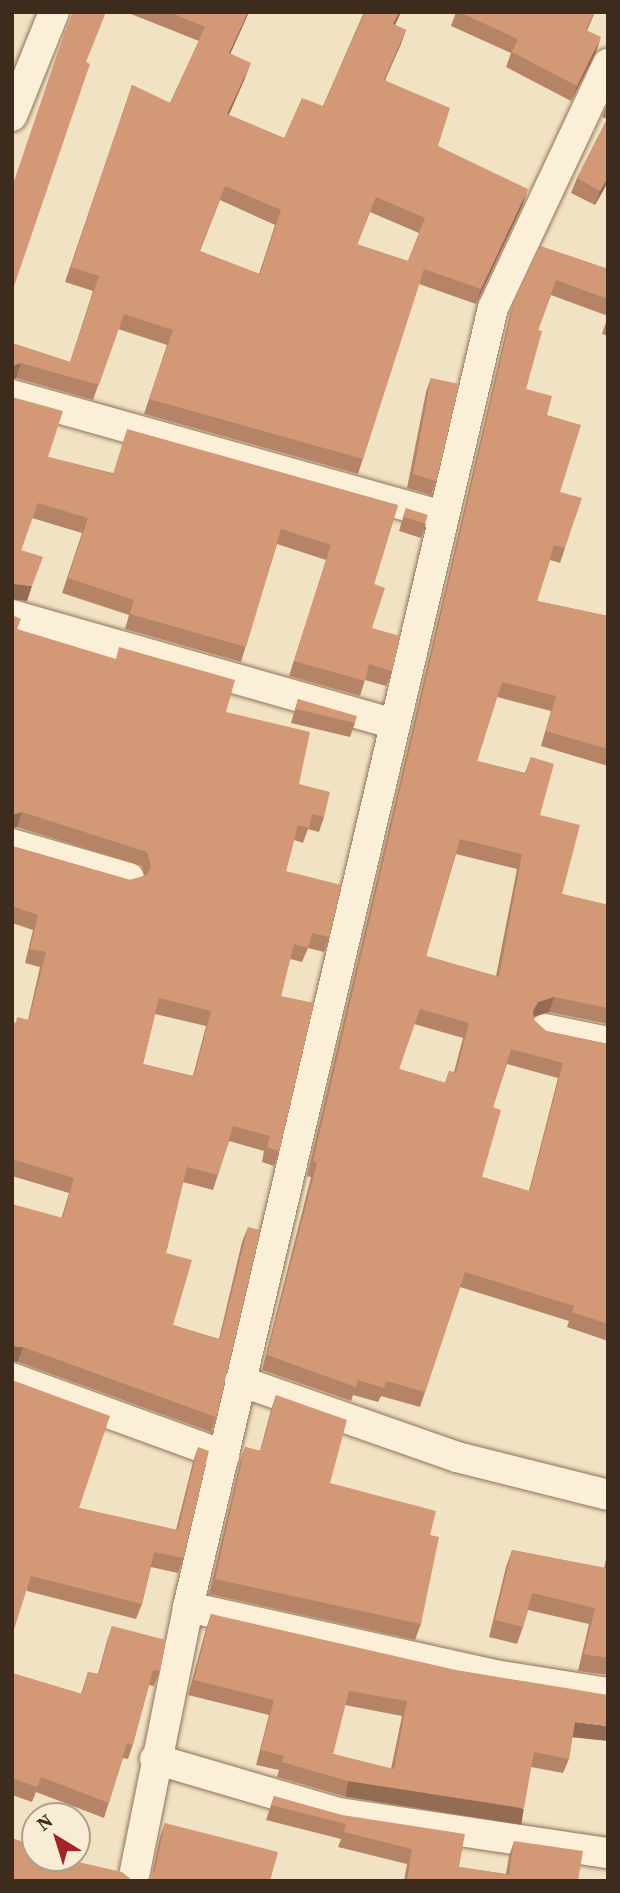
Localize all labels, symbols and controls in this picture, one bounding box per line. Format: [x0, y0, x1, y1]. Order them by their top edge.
north arrow [21, 1802, 91, 1872]
text: N [31, 1808, 58, 1837]

